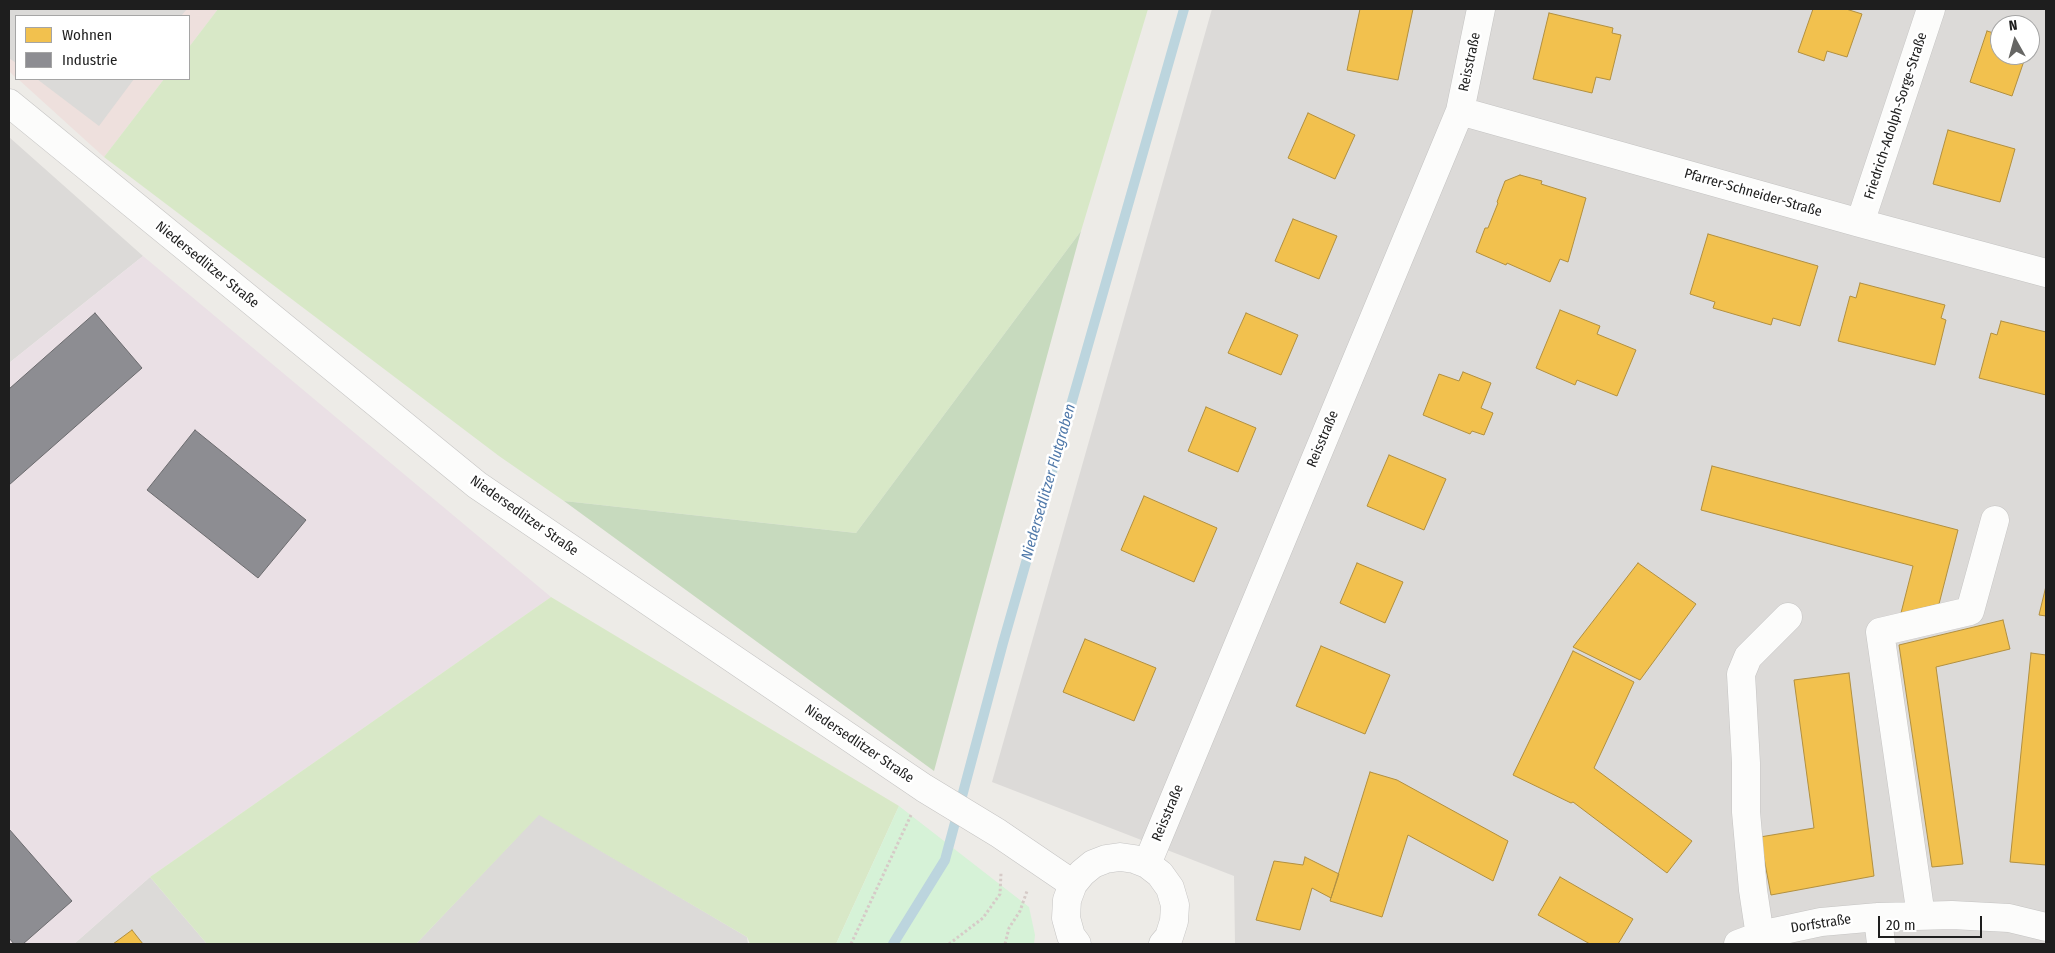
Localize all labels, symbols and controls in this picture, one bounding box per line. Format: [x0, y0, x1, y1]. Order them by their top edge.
legend [15, 15, 190, 80]
north arrow [1990, 15, 2040, 65]
text: N [2008, 17, 2018, 35]
text: Wohnen [62, 26, 112, 44]
street label: Friedrich-Adolph-Sorge-Straße [1861, 30, 1931, 202]
street label: Reisstraße [1456, 31, 1484, 93]
text: Industrie [62, 51, 117, 69]
street label: Pfarrer-Schneider-Straße [1682, 165, 1824, 221]
street label: Niedersedlitzer Straße [152, 218, 262, 312]
water label: Niedersedlitzer Flutgraben [1018, 402, 1080, 562]
street label: Reisstraße [1304, 408, 1342, 470]
street label: Niedersedlitzer Straße [467, 472, 581, 560]
street label: Niedersedlitzer Straße [801, 701, 917, 787]
street label: Reisstraße [1149, 782, 1187, 844]
scale bar [1880, 906, 1984, 938]
street label: Dorfstraße [1790, 911, 1852, 937]
text: 20 m [1886, 916, 1916, 934]

